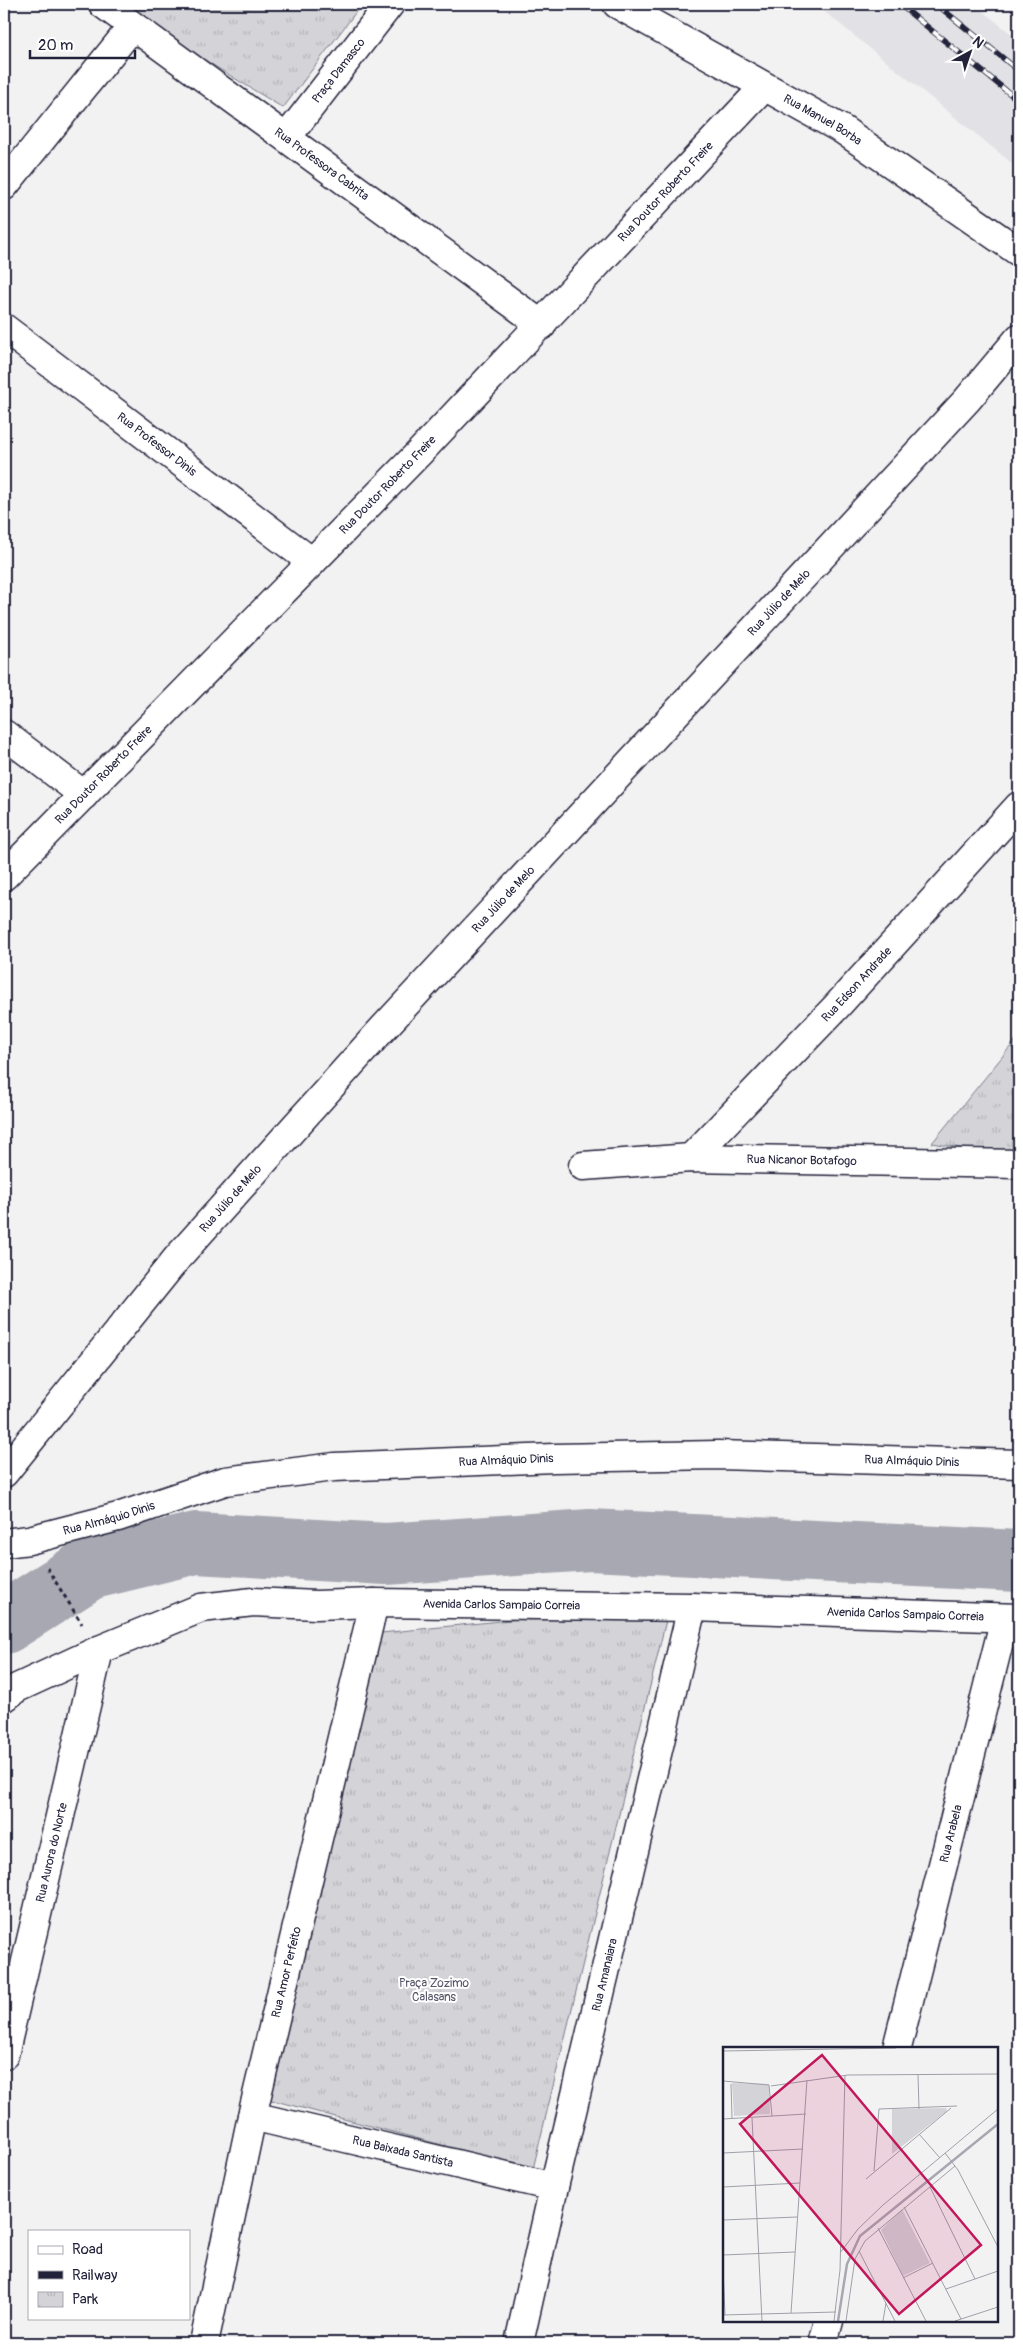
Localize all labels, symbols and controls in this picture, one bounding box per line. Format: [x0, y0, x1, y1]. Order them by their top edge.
scale bar [30, 28, 135, 60]
north arrow [946, 28, 996, 78]
text: N [969, 33, 987, 52]
street label: Praça Damasco [309, 35, 369, 106]
text: 20 m [38, 36, 73, 55]
street label: Rua Manuel Borba [781, 91, 865, 149]
street label: Rua Professora Cabrita [271, 125, 372, 204]
street label: Rua Doutor Roberto Freire [615, 139, 717, 245]
street label: Rua Professor Dinis [114, 409, 200, 480]
street label: Rua Doutor Roberto Freire [337, 433, 440, 538]
street label: Rua Júlio de Melo [745, 566, 814, 639]
street label: Rua Doutor Roberto Freire [52, 723, 156, 827]
street label: Rua Júlio de Melo [469, 863, 539, 936]
street label: Rua Edson Andrade [819, 944, 895, 1025]
street label: Rua Nicanor Botafogo [747, 1152, 857, 1169]
street label: Rua Júlio de Melo [197, 1161, 265, 1236]
street label: Rua Almáquio Dinis [458, 1451, 554, 1470]
street label: Rua Almáquio Dinis [864, 1452, 960, 1470]
street label: Rua Almáquio Dinis [62, 1498, 157, 1539]
street label: Avenida Carlos Sampaio Correia [423, 1597, 581, 1614]
street label: Avenida Carlos Sampaio Correia [826, 1605, 985, 1625]
street label: Rua Aurora do Norte [33, 1801, 71, 1904]
street label: Rua Arabela [937, 1803, 966, 1864]
street label: Rua Amor Perfeito [269, 1925, 305, 2019]
street label: Rua Amanaiara [589, 1936, 621, 2013]
park label: Praça Zozimo Calasans [399, 1976, 470, 2005]
inset map [723, 2047, 998, 2322]
street label: Rua Baixada Santista [351, 2133, 455, 2171]
legend [28, 2230, 190, 2320]
text: Road [72, 2240, 103, 2259]
text: Railway [72, 2266, 118, 2285]
text: Park [72, 2290, 99, 2309]

